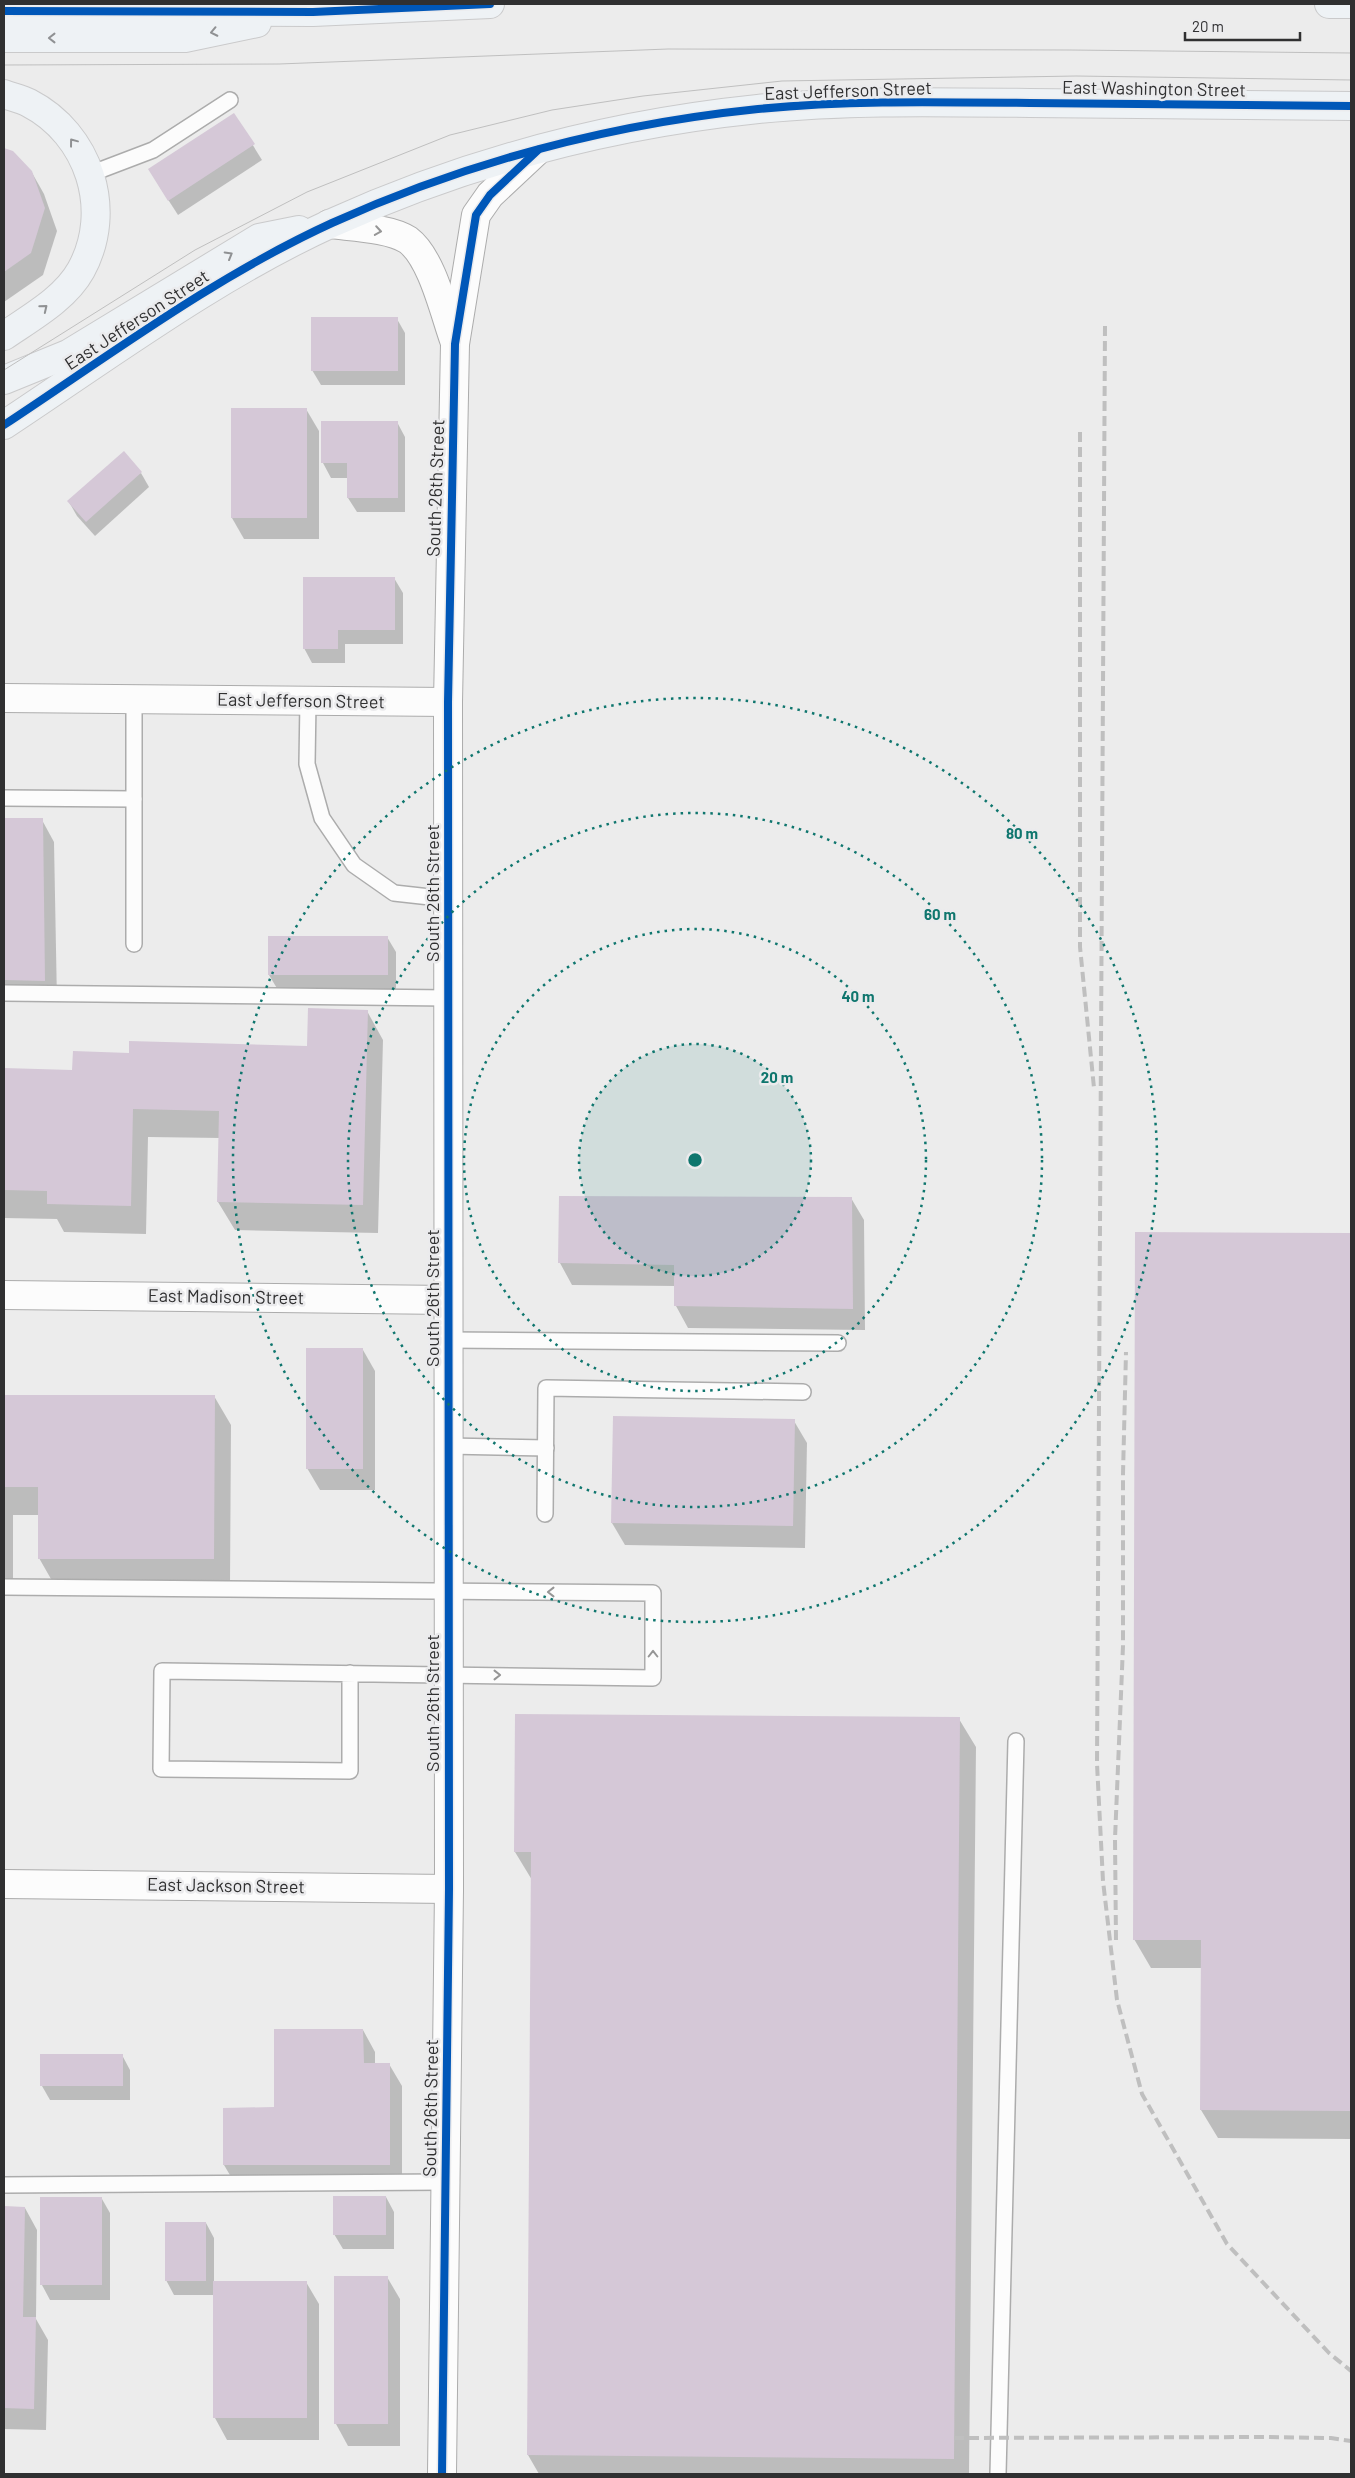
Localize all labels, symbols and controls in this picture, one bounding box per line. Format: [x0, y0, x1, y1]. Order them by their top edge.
scale bar [1185, 10, 1300, 42]
text: 20 m [1192, 17, 1224, 35]
one-way arrow [209, 26, 218, 37]
one-way arrow [47, 33, 55, 43]
street label: East Washington Street [1062, 75, 1246, 101]
street label: East Jefferson Street [764, 76, 932, 104]
one-way arrow [70, 138, 79, 148]
one-way arrow [374, 225, 382, 236]
one-way arrow [224, 251, 233, 261]
street label: East Jefferson Street [60, 264, 213, 374]
one-way arrow [38, 305, 47, 314]
street label: South 26th Street [422, 419, 448, 557]
street label: East Jefferson Street [217, 688, 385, 712]
street label: South 26th Street [421, 824, 443, 962]
text: 80 m [1006, 824, 1038, 842]
text: 60 m [924, 905, 956, 923]
text: 40 m [841, 987, 875, 1005]
text: 20 m [761, 1068, 793, 1086]
centre of rings [686, 1151, 704, 1169]
street label: South 26th Street [421, 1229, 443, 1367]
street label: East Madison Street [148, 1284, 304, 1308]
one-way arrow [547, 1587, 555, 1597]
street label: South 26th Street [421, 1634, 443, 1772]
one-way arrow [648, 1649, 658, 1657]
one-way arrow [494, 1670, 501, 1680]
street label: East Jackson Street [147, 1873, 305, 1897]
street label: South 26th Street [418, 2039, 442, 2177]

